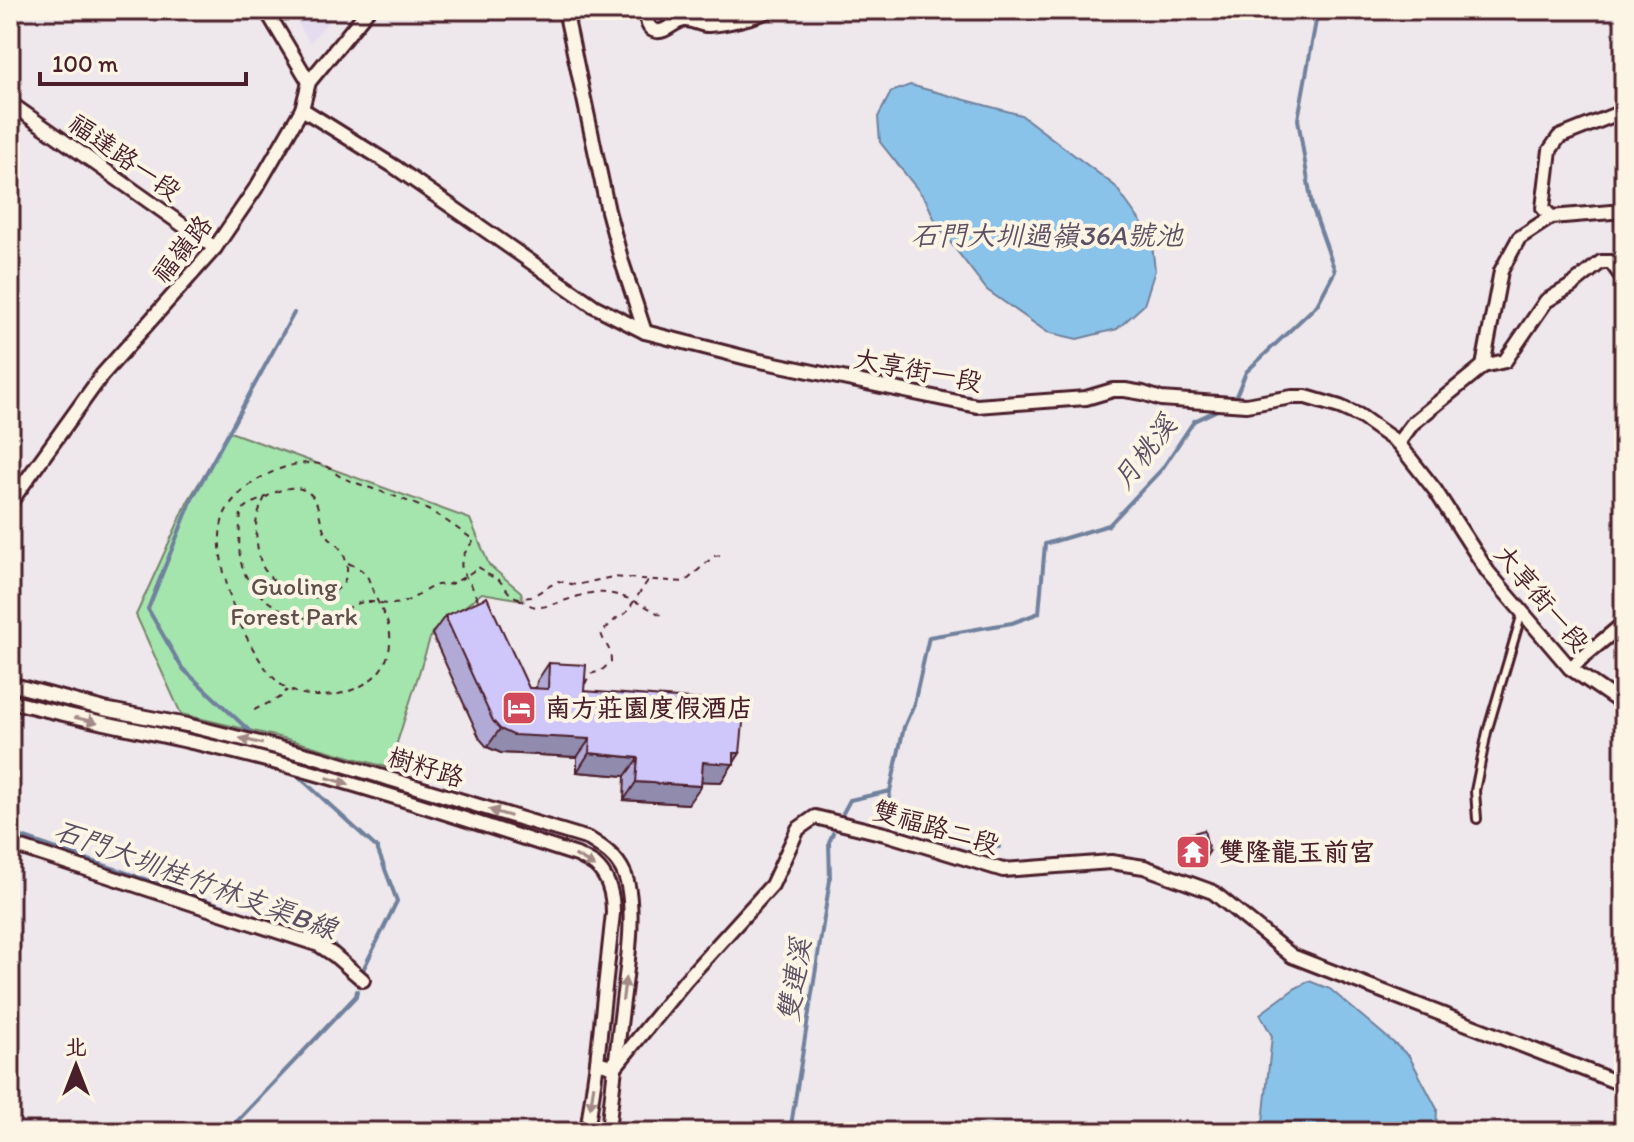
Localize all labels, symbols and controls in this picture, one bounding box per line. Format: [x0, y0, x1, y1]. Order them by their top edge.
scale bar [40, 36, 246, 86]
text: 100 m [52, 49, 118, 78]
street label: 福達路一段 [63, 107, 187, 207]
street label: 福嶺路 [145, 209, 219, 289]
water label: 石門大圳過嶺36A號池 [911, 218, 1184, 252]
street label: 大享街一段 [851, 342, 985, 398]
water label: 月桃溪 [1105, 407, 1184, 496]
street label: 大享街一段 [1488, 538, 1596, 658]
park label: Guoling Forest Park [230, 570, 358, 632]
hotel icon: 南方莊園度假酒店 [500, 689, 538, 727]
place label: 南方莊園度假酒店 [545, 692, 753, 724]
one-way arrow [73, 714, 98, 727]
one-way arrow [238, 734, 263, 746]
street label: 樹籽路 [384, 740, 468, 794]
one-way arrow [327, 775, 351, 788]
street label: 雙福路二段 [869, 794, 1003, 860]
one-way arrow [488, 806, 512, 819]
water label: 石門大圳桂竹林支渠B線 [50, 812, 344, 947]
temple icon: 雙隆龍玉前宮 [1174, 833, 1212, 871]
place label: 雙隆龍玉前宮 [1219, 836, 1375, 868]
one-way arrow [574, 854, 596, 868]
water label: 雙連溪 [771, 934, 818, 1024]
one-way arrow [618, 977, 631, 1002]
north arrow [36, 1026, 116, 1106]
text: 北 [65, 1033, 87, 1060]
one-way arrow [585, 1085, 598, 1110]

